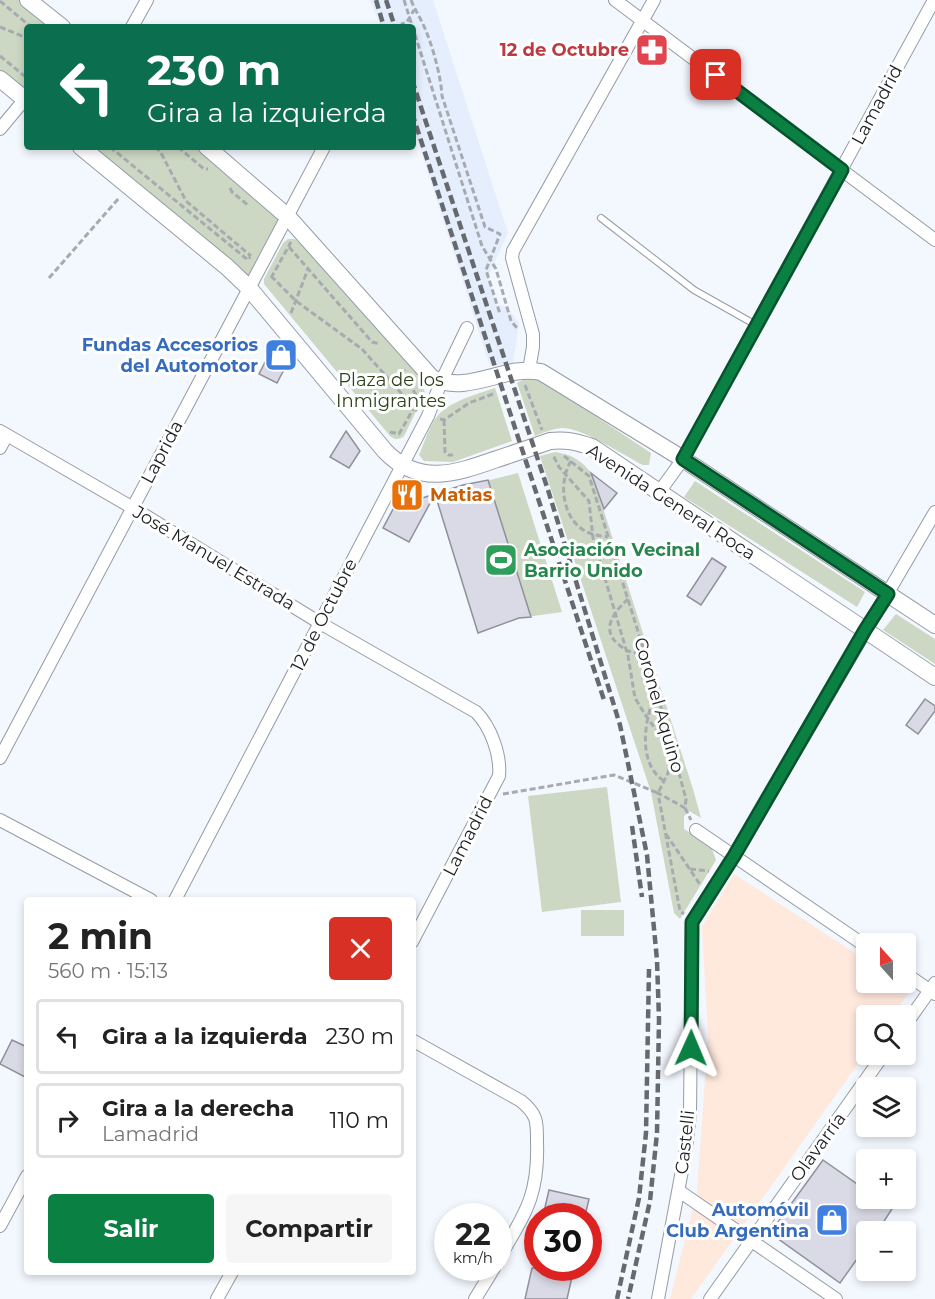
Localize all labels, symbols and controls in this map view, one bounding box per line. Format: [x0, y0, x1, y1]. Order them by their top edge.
pharmacy icon: 12 de Octubre [634, 32, 670, 68]
place label: 12 de Octubre [500, 39, 629, 61]
text: 230 m [147, 44, 281, 96]
icon: left [48, 48, 126, 126]
pin [690, 49, 741, 100]
icon: arrive [699, 58, 732, 91]
street label: Lamadrid [847, 61, 907, 149]
text: Gira a la izquierda [147, 96, 387, 129]
place label: Fundas Accesorios del Automotor [82, 334, 258, 377]
shop icon: Fundas Accesorios del Automotor [263, 337, 299, 373]
park label: Plaza de los Inmigrantes [336, 369, 446, 412]
street label: Laprida [136, 417, 188, 487]
street label: Avenida General Roca [582, 439, 760, 565]
restaurant icon: Matias [389, 477, 425, 513]
place label: Matias [430, 484, 493, 506]
street label: José Manuel Estrada [128, 500, 299, 615]
place label: Asociación Vecinal Barrio Unido [523, 539, 700, 582]
sports icon: Asociación Vecinal Barrio Unido [483, 542, 519, 578]
street label: 12 de Octubre [286, 555, 362, 675]
street label: Coronel Aquino [629, 635, 689, 775]
street label: Lamadrid [438, 792, 498, 880]
text: 2 min [48, 914, 153, 958]
button: close [329, 917, 392, 980]
north arrow [856, 933, 916, 993]
map controls [856, 933, 916, 1281]
text: 560 m · 15:13 [48, 959, 168, 983]
button: search [856, 1005, 916, 1065]
position arrow [659, 1016, 723, 1080]
icon: left [51, 1020, 84, 1053]
text: Gira a la izquierda [102, 1023, 308, 1050]
text: 230 m [326, 1023, 394, 1050]
button: layers [856, 1077, 916, 1137]
text: Gira a la derecha [102, 1095, 294, 1122]
icon: right [51, 1104, 84, 1137]
text: 110 m [329, 1107, 389, 1134]
street label: Olavarría [786, 1108, 850, 1186]
street label: Castelli [671, 1109, 699, 1175]
text: Lamadrid [102, 1122, 199, 1146]
button: + [856, 1149, 916, 1209]
button: Salir [48, 1194, 214, 1263]
button: Compartir [226, 1194, 392, 1263]
place label: Automóvil Club Argentina [666, 1199, 809, 1242]
shop icon: Automóvil Club Argentina [814, 1202, 850, 1238]
speed limit sign: 30 [524, 1203, 602, 1281]
text: 22 [455, 1216, 491, 1253]
button: − [856, 1221, 916, 1281]
text: km/h [453, 1248, 493, 1267]

